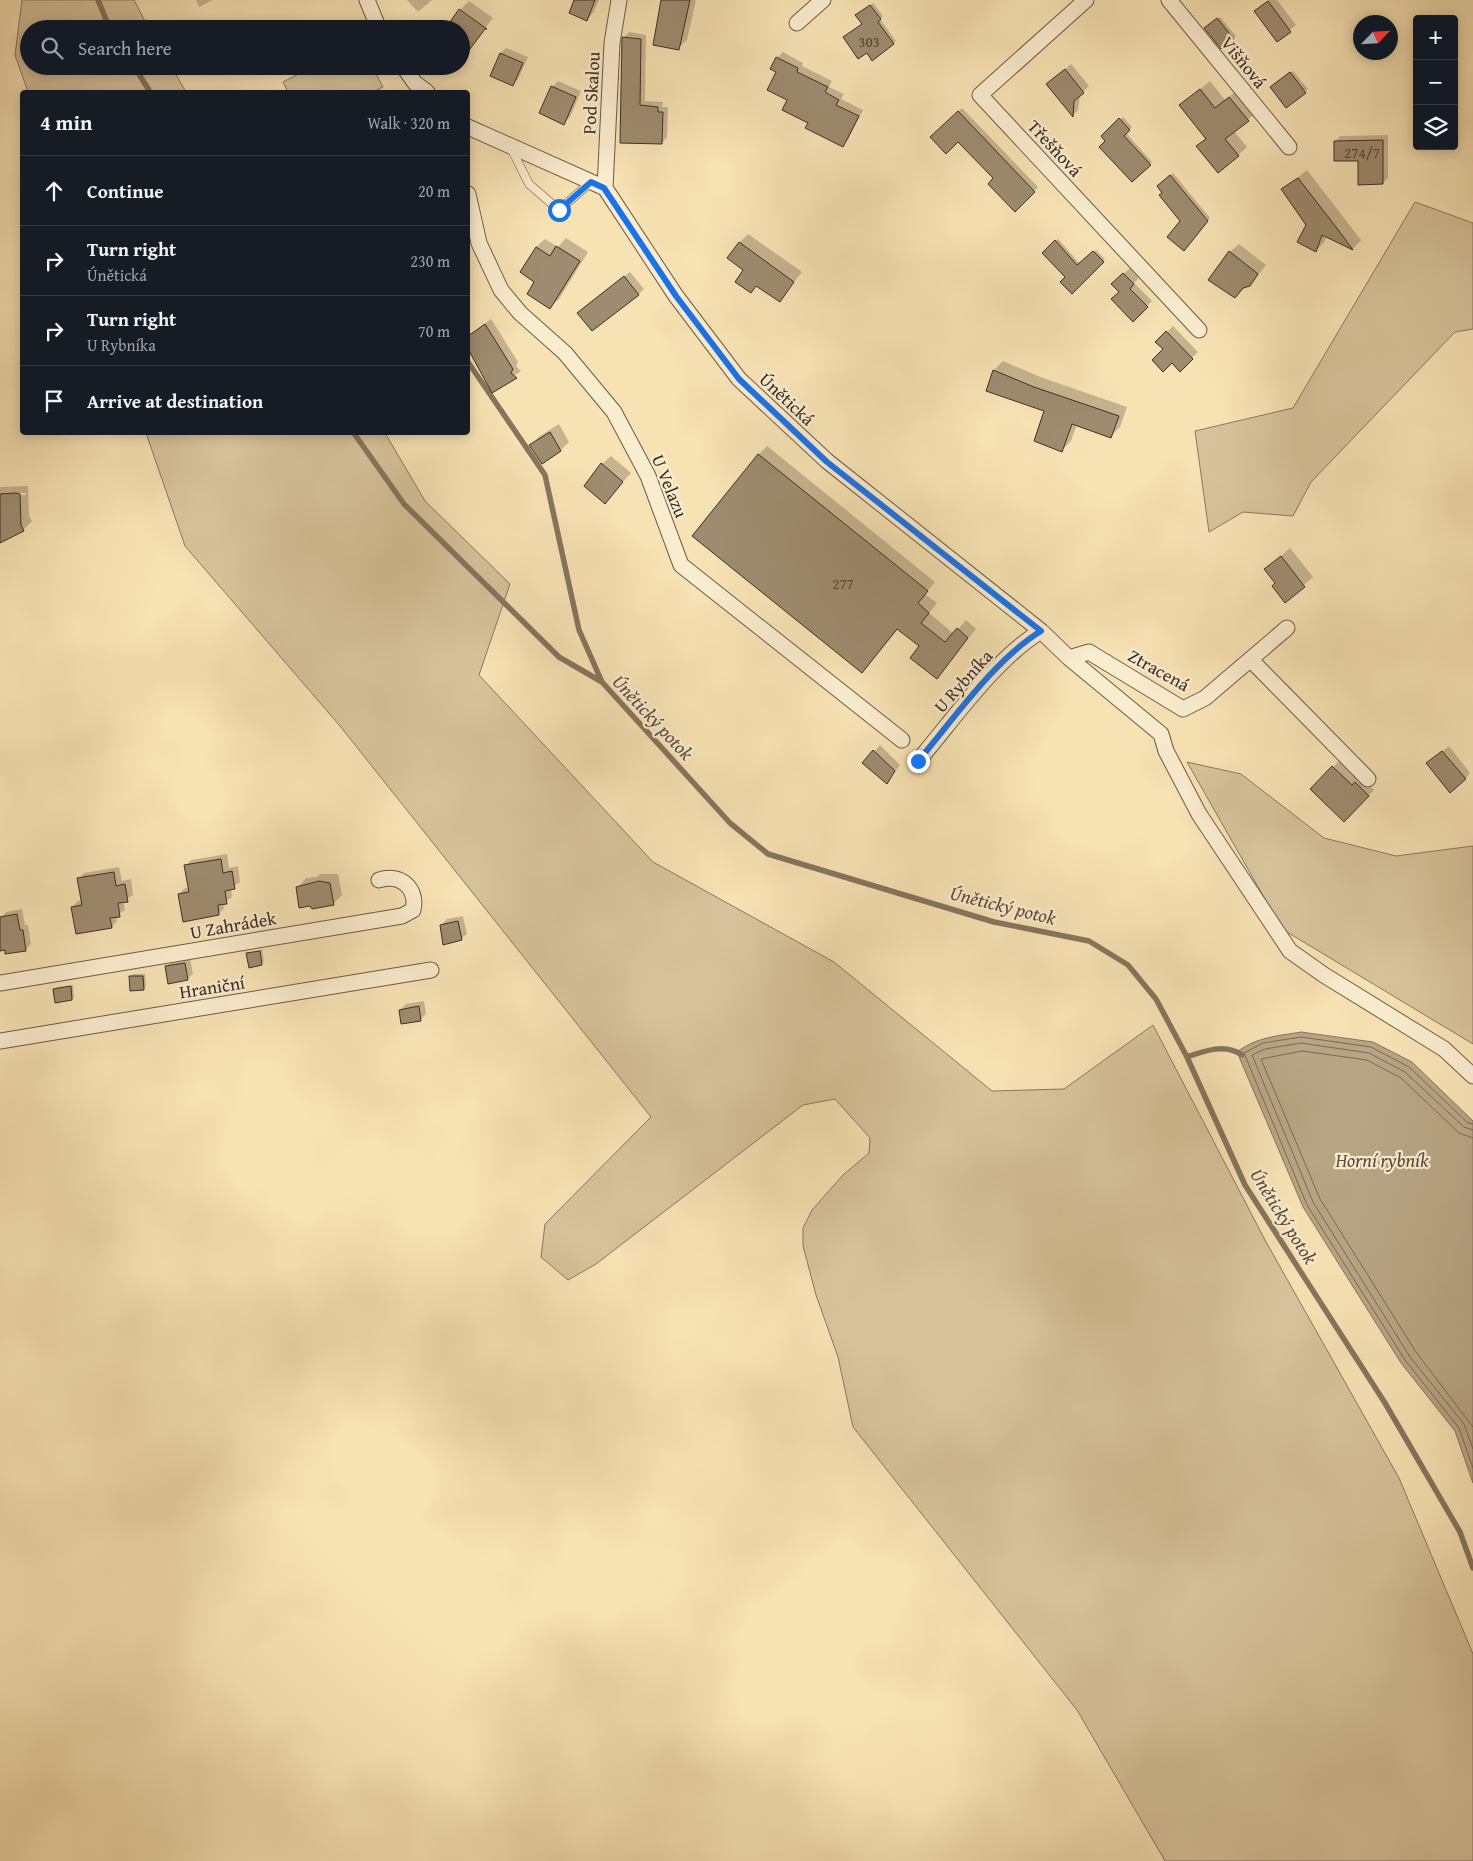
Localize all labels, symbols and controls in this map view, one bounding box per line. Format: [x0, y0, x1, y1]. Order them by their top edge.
north arrow [1353, 15, 1398, 60]
map controls [1413, 15, 1458, 150]
button: + [1413, 15, 1458, 60]
search box [20, 20, 470, 75]
street label: Višňová [1215, 30, 1274, 94]
house number: 303 [858, 31, 880, 52]
icon: search [38, 34, 66, 62]
text: Search here [78, 34, 172, 62]
street label: Pod Skalou [575, 51, 607, 135]
button: − [1413, 60, 1458, 105]
button: layers [1413, 105, 1458, 150]
text: 4 min [40, 107, 92, 138]
text: Walk · 320 m [367, 111, 450, 135]
street label: Třešňová [1021, 113, 1089, 183]
house number: 274/7 [1344, 142, 1380, 163]
icon: ahead [40, 177, 68, 205]
text: Continue [87, 177, 164, 205]
text: 20 m [418, 179, 450, 203]
route start [548, 199, 571, 222]
text: Turn right [87, 235, 176, 263]
icon: right [40, 247, 68, 275]
text: 230 m [410, 249, 450, 273]
text: Únětická [87, 263, 147, 287]
text: Turn right [87, 305, 176, 333]
icon: right [40, 317, 68, 345]
text: 70 m [418, 319, 450, 343]
text: U Rybníka [87, 333, 156, 357]
street label: Únětická [753, 366, 821, 432]
icon: arrive [40, 387, 68, 415]
text: Arrive at destination [87, 387, 263, 415]
street label: U Velazu [645, 450, 695, 522]
house number: 277 [832, 573, 854, 594]
street label: Ztracená [1123, 642, 1195, 698]
street label: U Rybníka [927, 643, 999, 719]
water label: Únětický potok [606, 668, 700, 766]
route end [907, 750, 930, 773]
water label: Únětický potok [947, 878, 1059, 932]
street label: U Zahrádek [188, 904, 279, 946]
street label: Hraniční [177, 968, 248, 1005]
water label: Horní rybník [1334, 1146, 1429, 1174]
water label: Únětický potok [1243, 1163, 1325, 1270]

